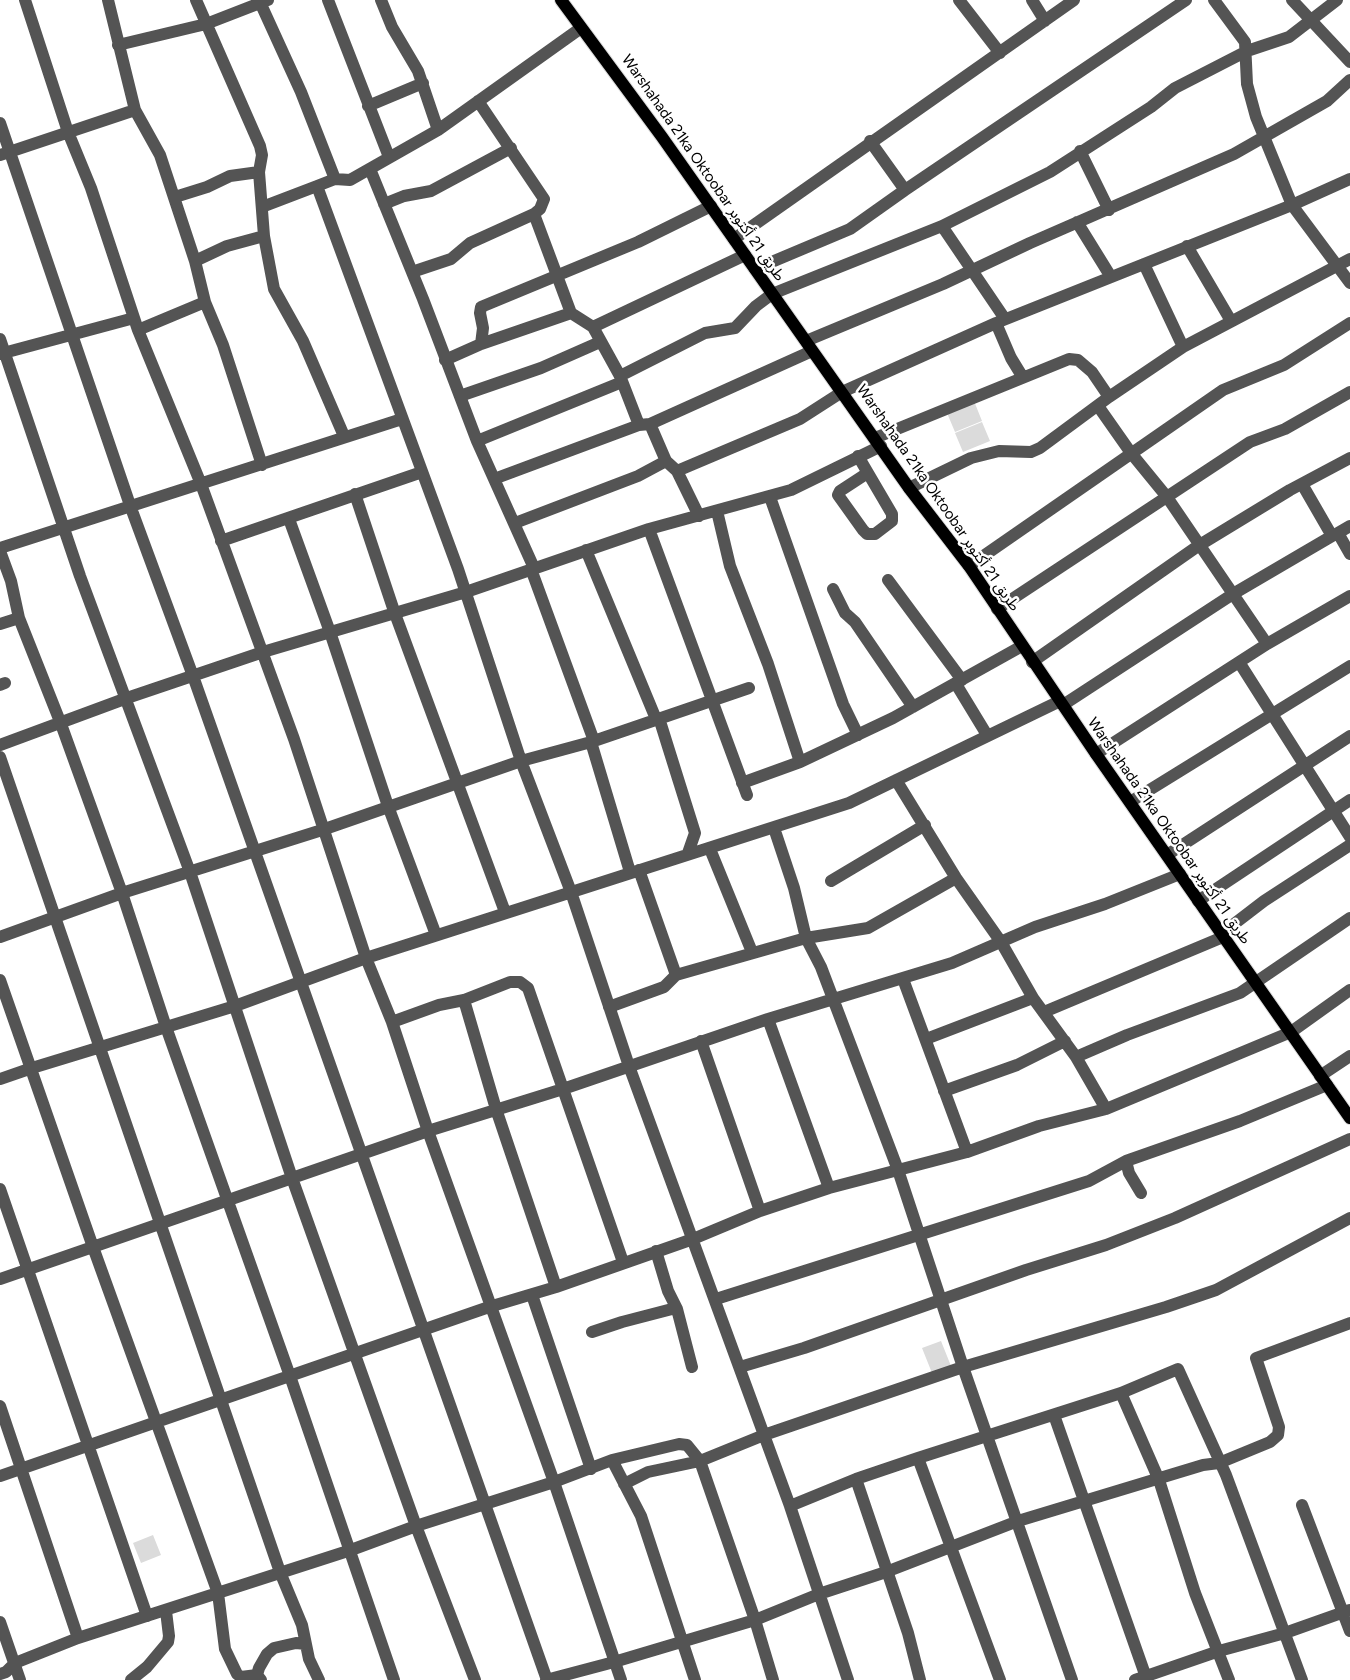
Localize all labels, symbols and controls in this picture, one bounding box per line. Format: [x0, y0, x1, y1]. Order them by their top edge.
street label: Warshahada 21ka Oktoobar طريق 21 أكتوبر [617, 51, 789, 285]
street label: Warshahada 21ka Oktoobar طريق 21 أكتوبر [852, 381, 1024, 615]
street label: Warshahada 21ka Oktoobar طريق 21 أكتوبر [1083, 714, 1255, 948]

